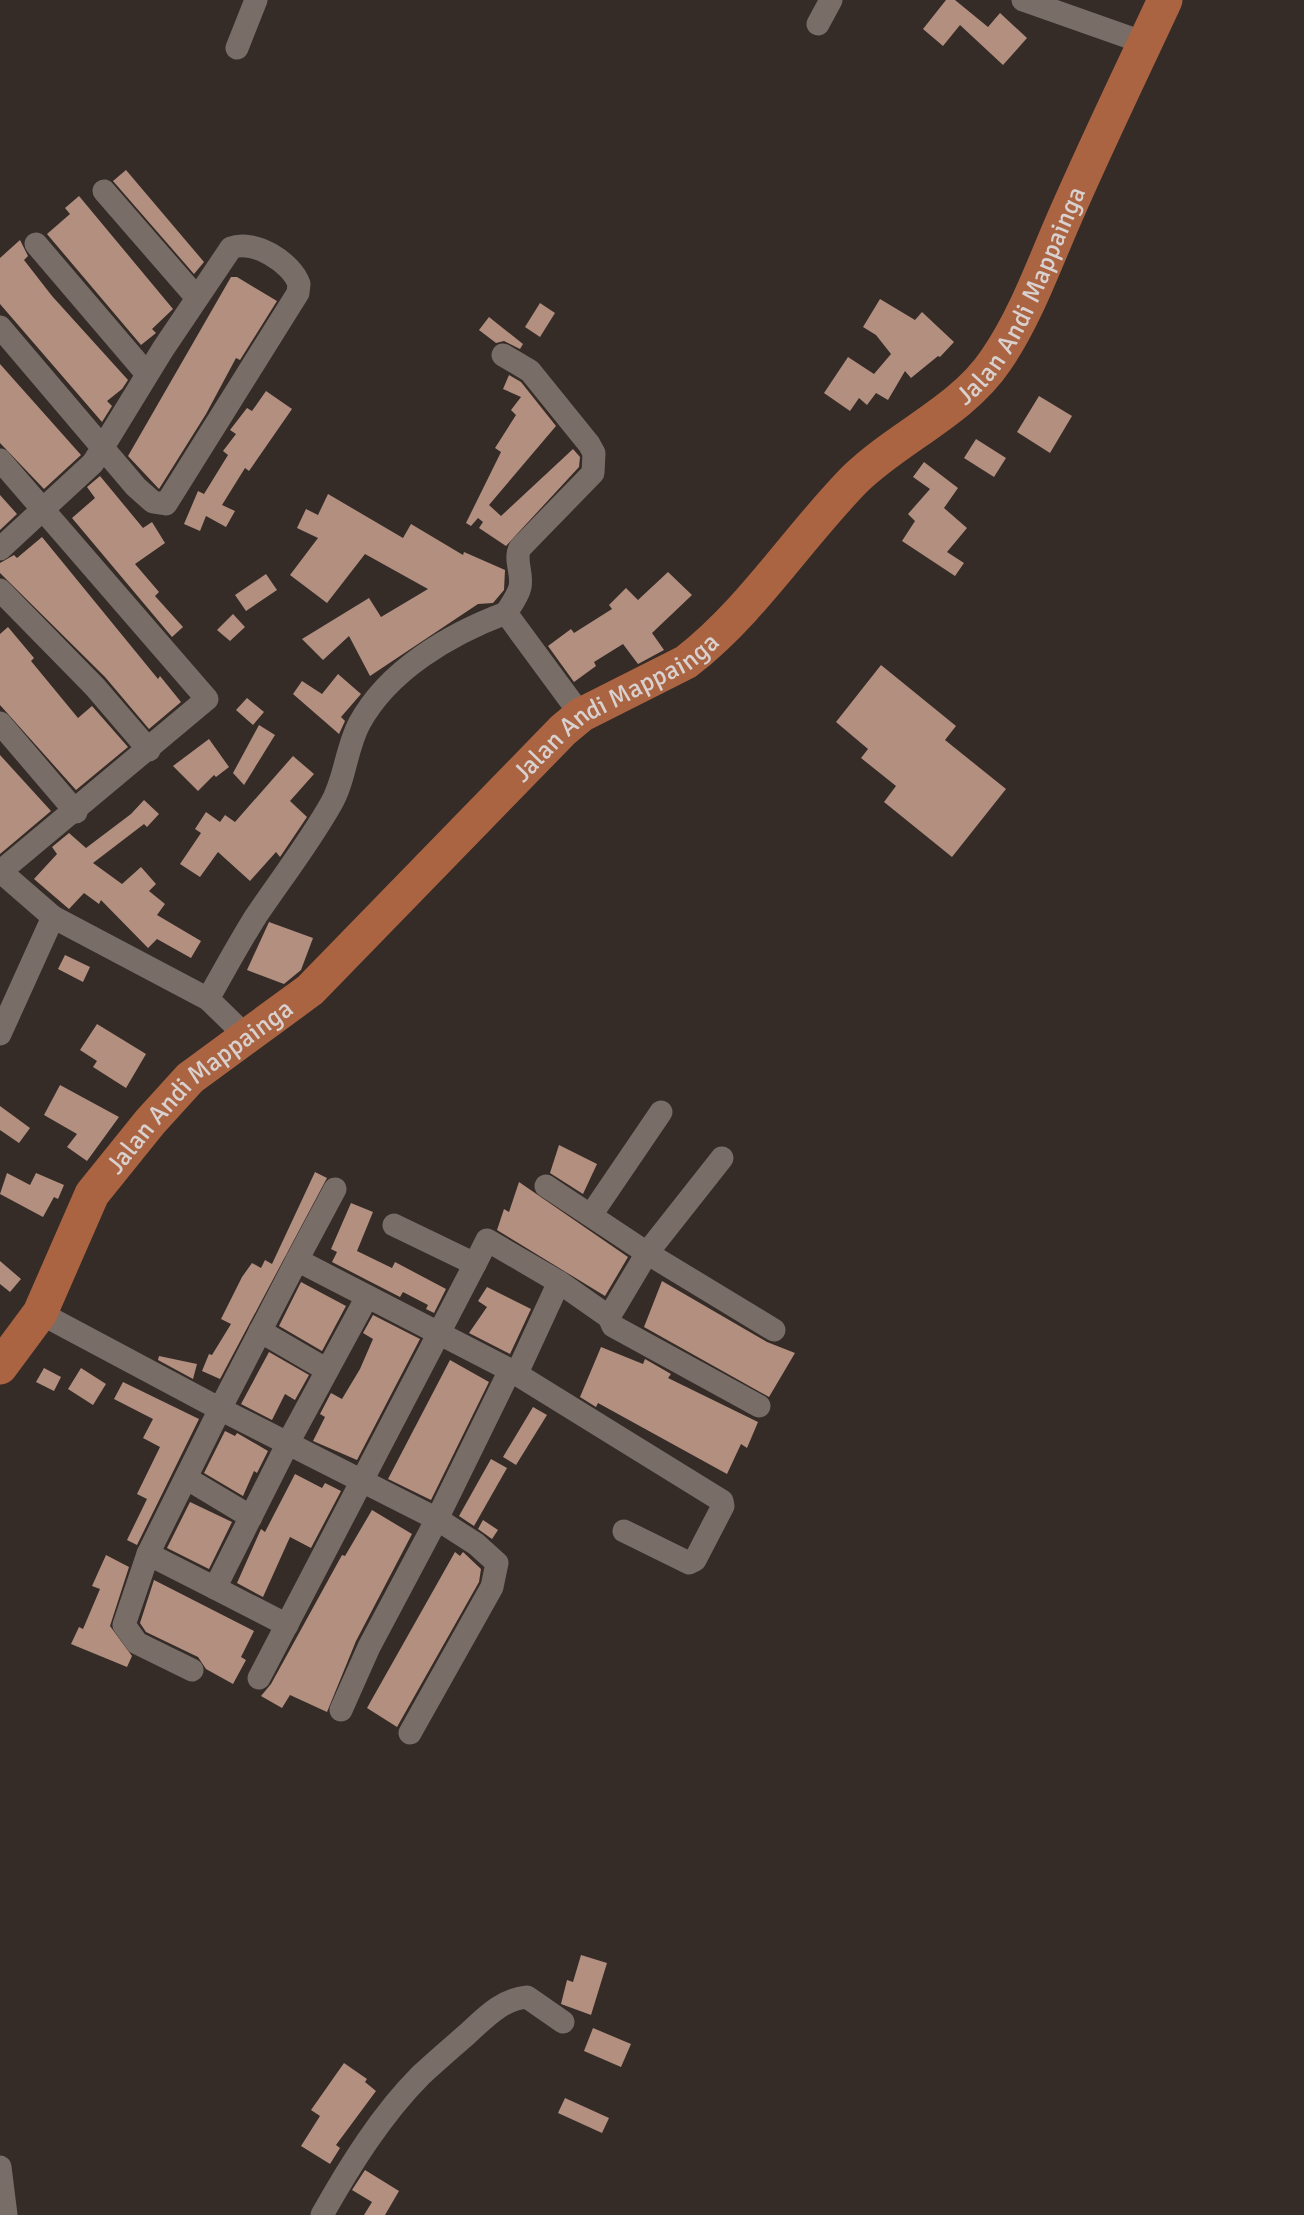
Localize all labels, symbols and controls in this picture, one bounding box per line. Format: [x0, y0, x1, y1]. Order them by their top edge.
street label: Jalan Andi Mappainga [950, 182, 1093, 412]
street label: Jalan Andi Mappainga [506, 626, 726, 789]
street label: Jalan Andi Mappainga [100, 993, 300, 1181]

